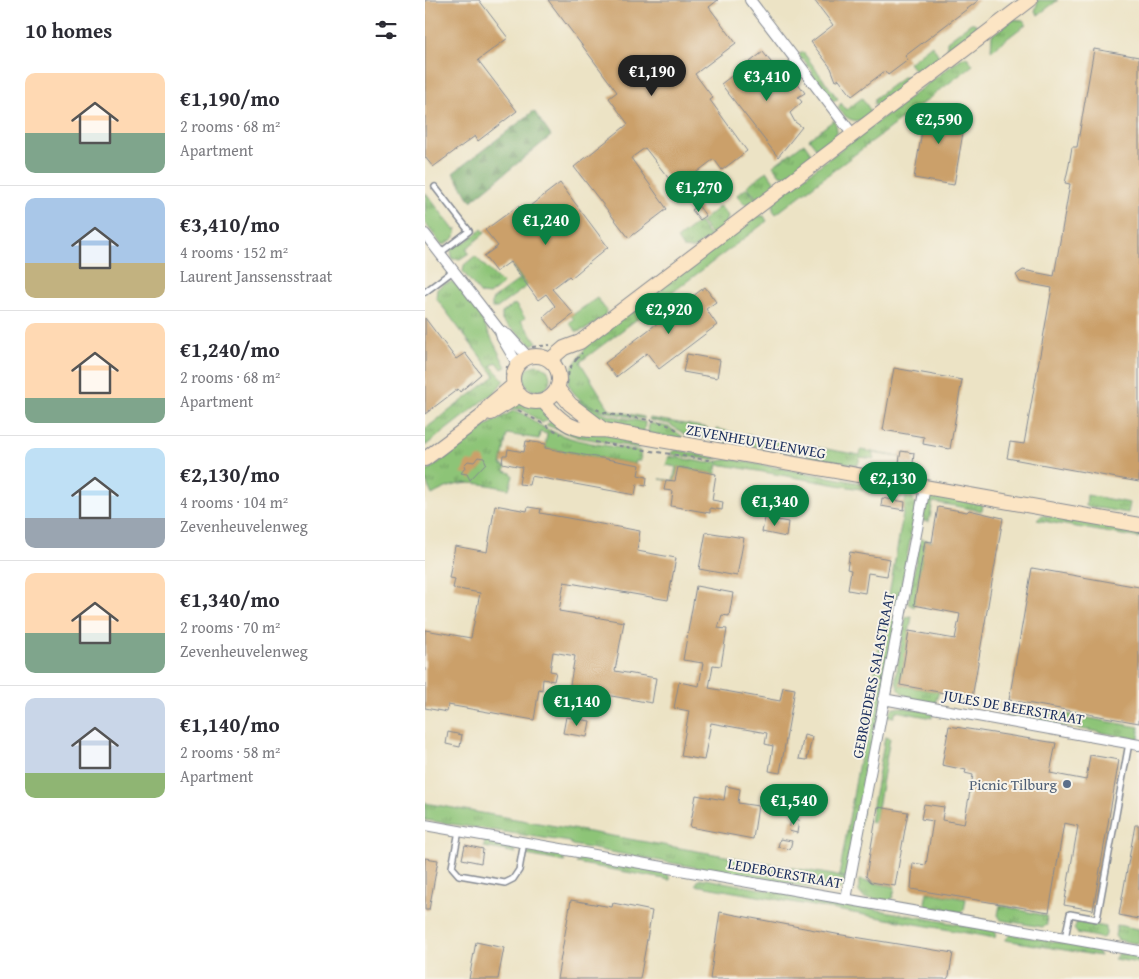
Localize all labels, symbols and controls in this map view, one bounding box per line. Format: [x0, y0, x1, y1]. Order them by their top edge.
text: 10 homes [25, 15, 112, 46]
icon: filters [372, 16, 400, 44]
pin: €1,190 [611, 54, 693, 97]
text: €1,190 [629, 59, 675, 83]
pin: €3,410 [726, 59, 808, 102]
text: €3,410 [744, 64, 790, 88]
text: €1,190/mo [180, 83, 280, 114]
icon: home [65, 93, 125, 153]
pin: €2,590 [898, 102, 980, 145]
text: €2,590 [916, 107, 962, 131]
text: 2 rooms · 68 m² [180, 114, 280, 138]
text: Apartment [180, 138, 253, 162]
pin: €1,270 [658, 170, 740, 213]
text: €1,270 [676, 175, 722, 199]
pin: €1,240 [505, 204, 587, 246]
text: €1,240 [523, 208, 569, 232]
text: €3,410/mo [180, 209, 280, 240]
icon: home [65, 218, 125, 278]
text: 4 rooms · 152 m² [180, 240, 288, 264]
text: Laurent Janssensstraat [180, 264, 332, 288]
pin: €2,920 [628, 292, 710, 335]
text: €2,920 [646, 297, 692, 321]
text: €1,240/mo [180, 334, 280, 365]
icon: home [65, 343, 125, 403]
text: 2 rooms · 68 m² [180, 365, 280, 389]
text: Apartment [180, 389, 253, 413]
street label: ZEVENHEUVELENWEG [685, 418, 828, 464]
text: €2,130/mo [180, 459, 280, 490]
pin: €2,130 [852, 462, 934, 504]
text: €2,130 [870, 466, 916, 490]
icon: home [65, 468, 125, 528]
pin: €1,340 [734, 484, 816, 527]
text: €1,340 [752, 489, 798, 513]
text: 4 rooms · 104 m² [180, 490, 288, 514]
text: Zevenheuvelenweg [180, 514, 308, 538]
text: €1,340/mo [180, 584, 280, 615]
street label: GEBROEDERS SALASTRAAT [847, 589, 900, 760]
icon: home [65, 593, 125, 653]
text: 2 rooms · 70 m² [180, 615, 280, 639]
text: Zevenheuvelenweg [180, 639, 308, 663]
pin: €1,140 [536, 684, 618, 727]
street label: JULES DE BEERSTRAAT [940, 684, 1087, 730]
text: €1,140 [554, 689, 600, 713]
text: €1,140/mo [180, 709, 280, 740]
icon: home [65, 718, 125, 778]
text: 2 rooms · 58 m² [180, 740, 280, 764]
text: Apartment [180, 764, 253, 788]
place label: Picnic Tilburg [969, 774, 1058, 795]
marker: Picnic Tilburg [1061, 778, 1073, 790]
pin: €1,540 [753, 784, 835, 826]
text: €1,540 [771, 788, 817, 812]
street label: LEDEBOERSTRAAT [726, 853, 844, 893]

